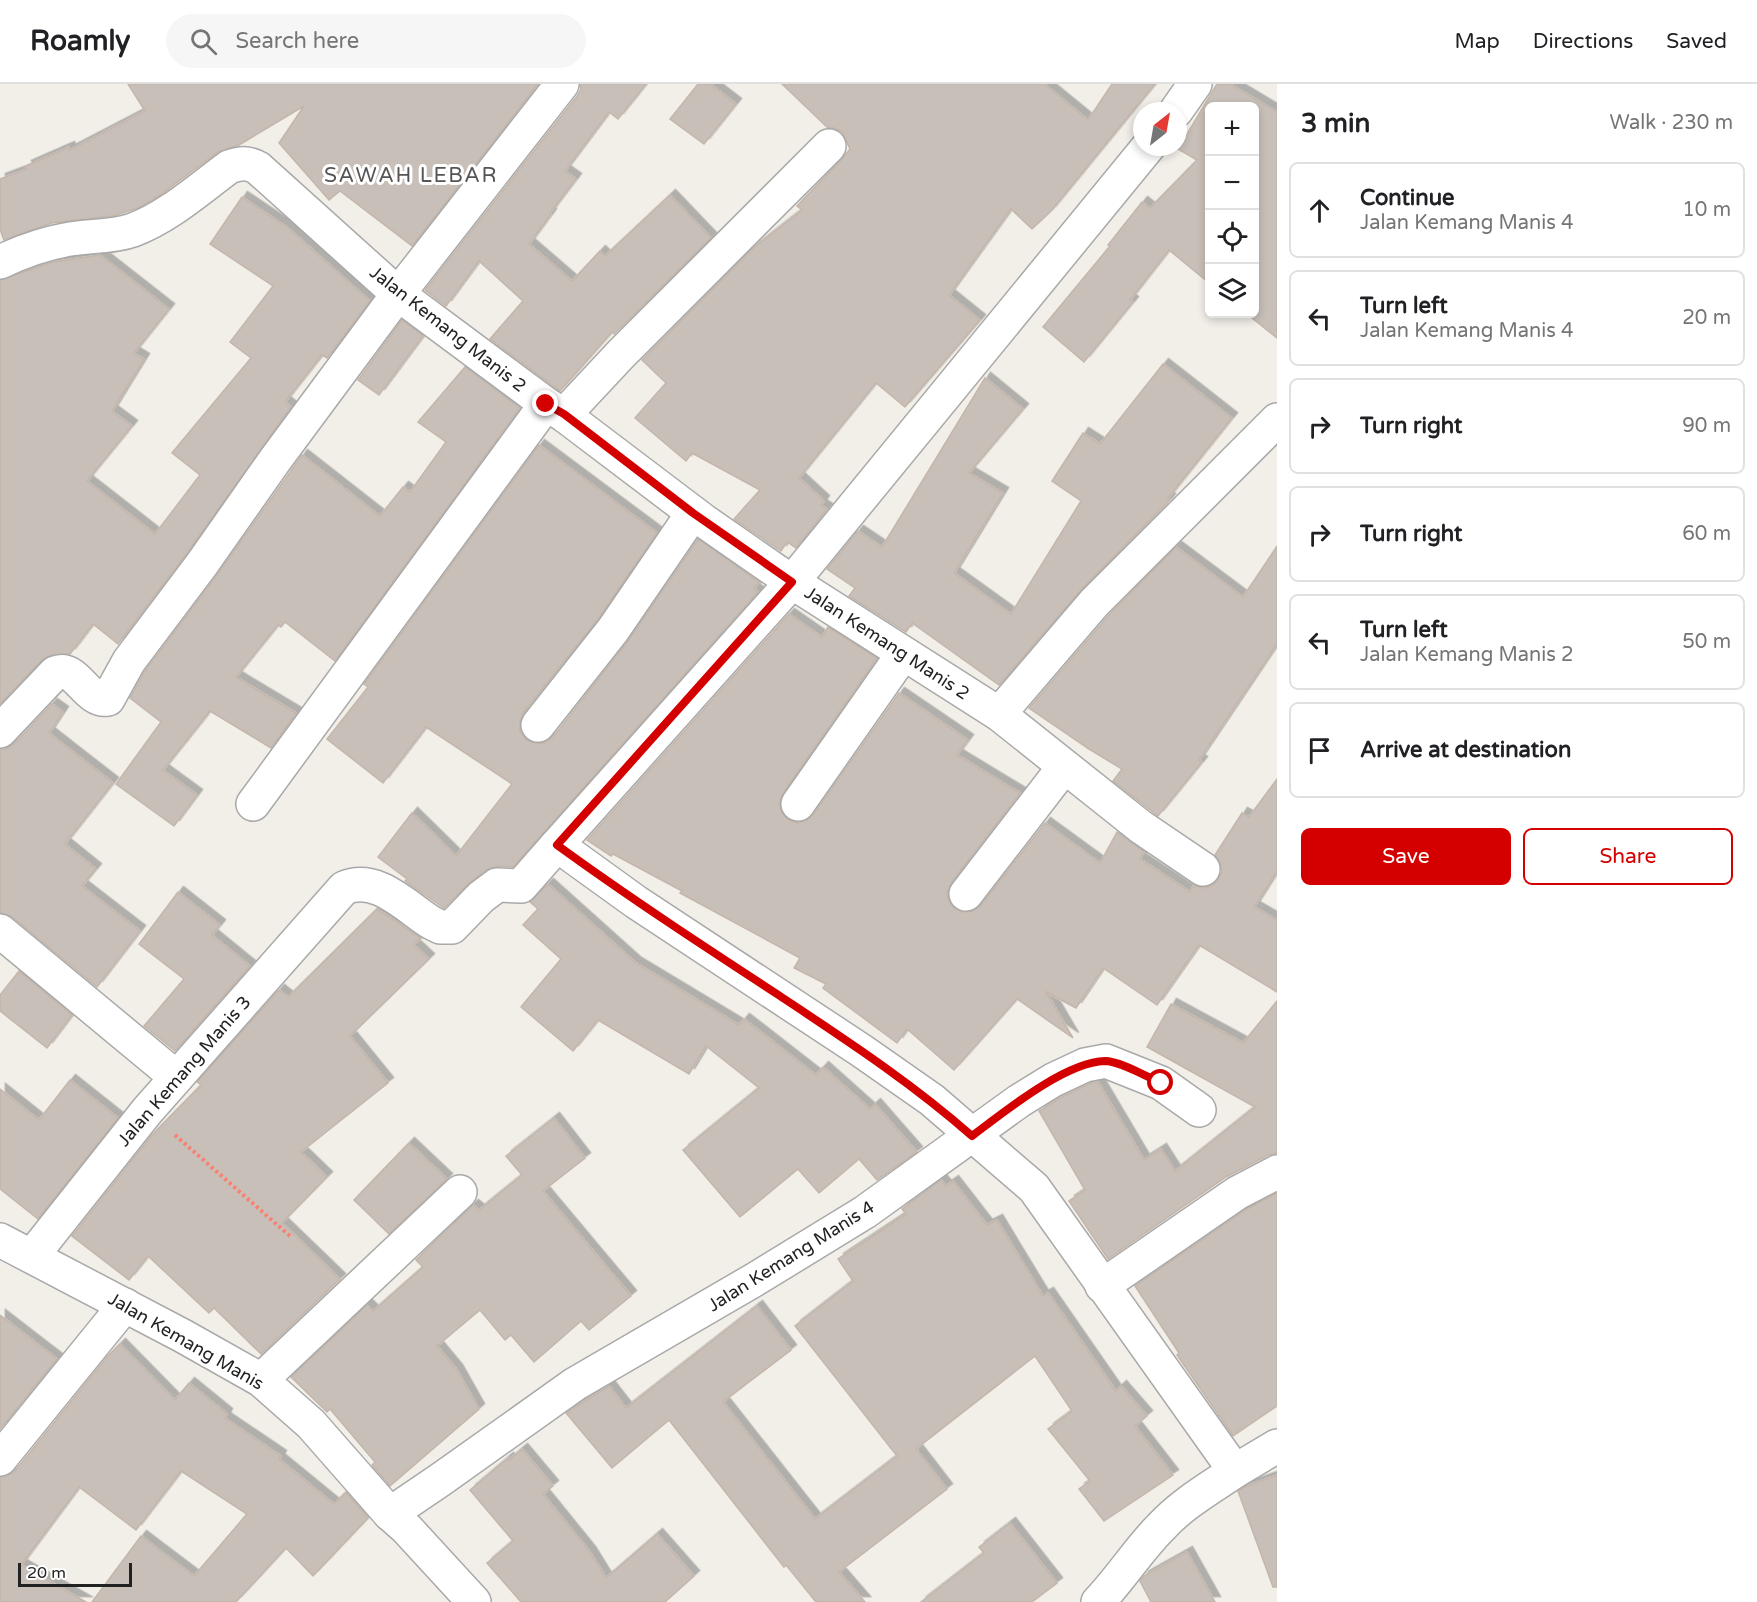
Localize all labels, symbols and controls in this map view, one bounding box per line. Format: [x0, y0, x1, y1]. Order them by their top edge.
search box [166, 14, 586, 68]
text: Roamly [30, 24, 130, 58]
icon: search [187, 25, 220, 58]
text: Search here [235, 28, 359, 54]
text: Map [1454, 29, 1500, 54]
text: Directions [1533, 29, 1633, 54]
text: Saved [1666, 29, 1727, 54]
north arrow [1133, 102, 1187, 156]
map controls [1205, 102, 1259, 318]
button: + [1205, 102, 1259, 156]
text: 3 min [1301, 108, 1370, 139]
text: Walk · 230 m [1610, 111, 1733, 135]
button: − [1205, 156, 1259, 210]
district label: SAWAH LEBAR [324, 163, 498, 188]
text: Continue [1360, 185, 1455, 211]
icon: ahead [1303, 194, 1336, 227]
text: 10 m [1682, 198, 1731, 222]
button: locate [1205, 210, 1259, 264]
text: Jalan Kemang Manis 4 [1360, 211, 1574, 235]
street label: Jalan Kemang Manis 2 [365, 261, 531, 397]
button: layers [1205, 264, 1259, 318]
text: Turn left [1360, 293, 1448, 319]
icon: left [1303, 302, 1336, 335]
text: 20 m [1682, 306, 1731, 330]
text: Jalan Kemang Manis 4 [1360, 319, 1574, 343]
route end [532, 390, 558, 416]
icon: right [1303, 410, 1336, 443]
text: Turn right [1360, 413, 1462, 439]
text: 90 m [1682, 414, 1731, 438]
icon: right [1303, 518, 1336, 551]
text: Turn right [1360, 521, 1462, 547]
text: 60 m [1682, 522, 1731, 546]
street label: Jalan Kemang Manis 2 [800, 581, 974, 705]
text: Turn left [1360, 617, 1448, 643]
icon: left [1303, 626, 1336, 659]
text: 50 m [1682, 630, 1731, 654]
text: Jalan Kemang Manis 2 [1360, 643, 1574, 667]
icon: arrive [1303, 734, 1336, 767]
text: Arrive at destination [1360, 737, 1571, 763]
button: Save [1301, 828, 1511, 885]
button: Share [1523, 828, 1733, 885]
street label: Jalan Kemang Manis 3 [113, 991, 255, 1151]
route start [1147, 1069, 1173, 1095]
street label: Jalan Kemang Manis 4 [704, 1196, 878, 1316]
street label: Jalan Kemang Manis [104, 1287, 268, 1395]
scale bar [18, 1560, 132, 1588]
text: 20 m [27, 1563, 66, 1583]

